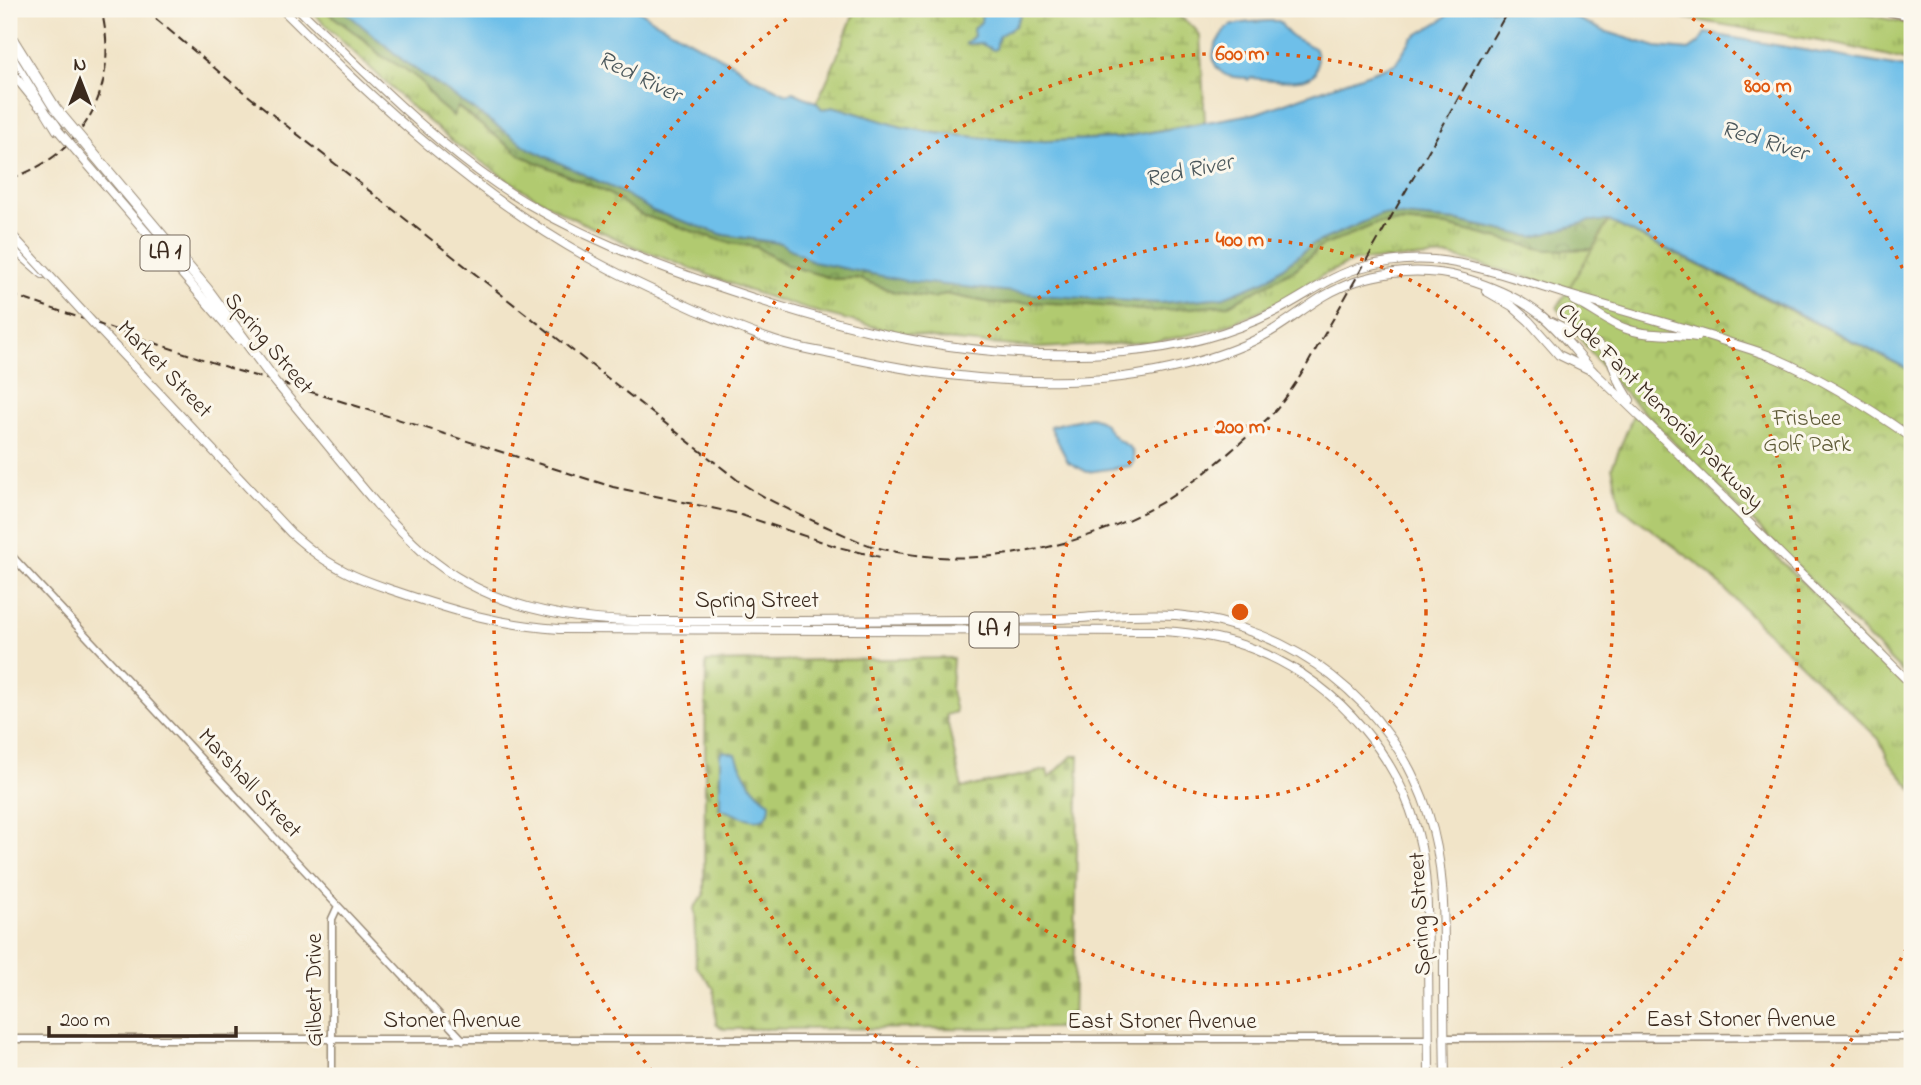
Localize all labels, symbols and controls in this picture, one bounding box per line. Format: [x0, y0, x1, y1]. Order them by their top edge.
text: 600 m [1216, 40, 1264, 70]
water label: Red River [591, 43, 689, 114]
north arrow [46, 46, 116, 116]
text: N [74, 52, 87, 79]
text: 800 m [1743, 72, 1792, 102]
water label: Red River [1716, 112, 1814, 173]
water label: Red River [1142, 145, 1239, 198]
text: 400 m [1216, 226, 1264, 256]
road number: LA 1 [140, 236, 190, 270]
street label: Spring Street [215, 286, 321, 403]
street label: Clyde Fant Memorial Parkway [1548, 296, 1771, 519]
street label: Market Street [109, 313, 220, 427]
park label: Frisbee Golf Park [1763, 403, 1852, 462]
text: 200 m [1214, 413, 1265, 443]
street label: Spring Street [695, 585, 819, 619]
centre of rings [1228, 600, 1252, 624]
road number: LA 1 [970, 612, 1018, 648]
street label: Marshall Street [189, 722, 309, 847]
street label: Spring Street [1401, 851, 1442, 977]
street label: Gilbert Drive [299, 933, 332, 1047]
scale bar [49, 994, 236, 1038]
street label: East Stoner Avenue [1646, 1004, 1836, 1037]
street label: Stoner Avenue [383, 1005, 522, 1038]
text: 200 m [60, 1006, 110, 1036]
street label: East Stoner Avenue [1067, 1006, 1257, 1039]

